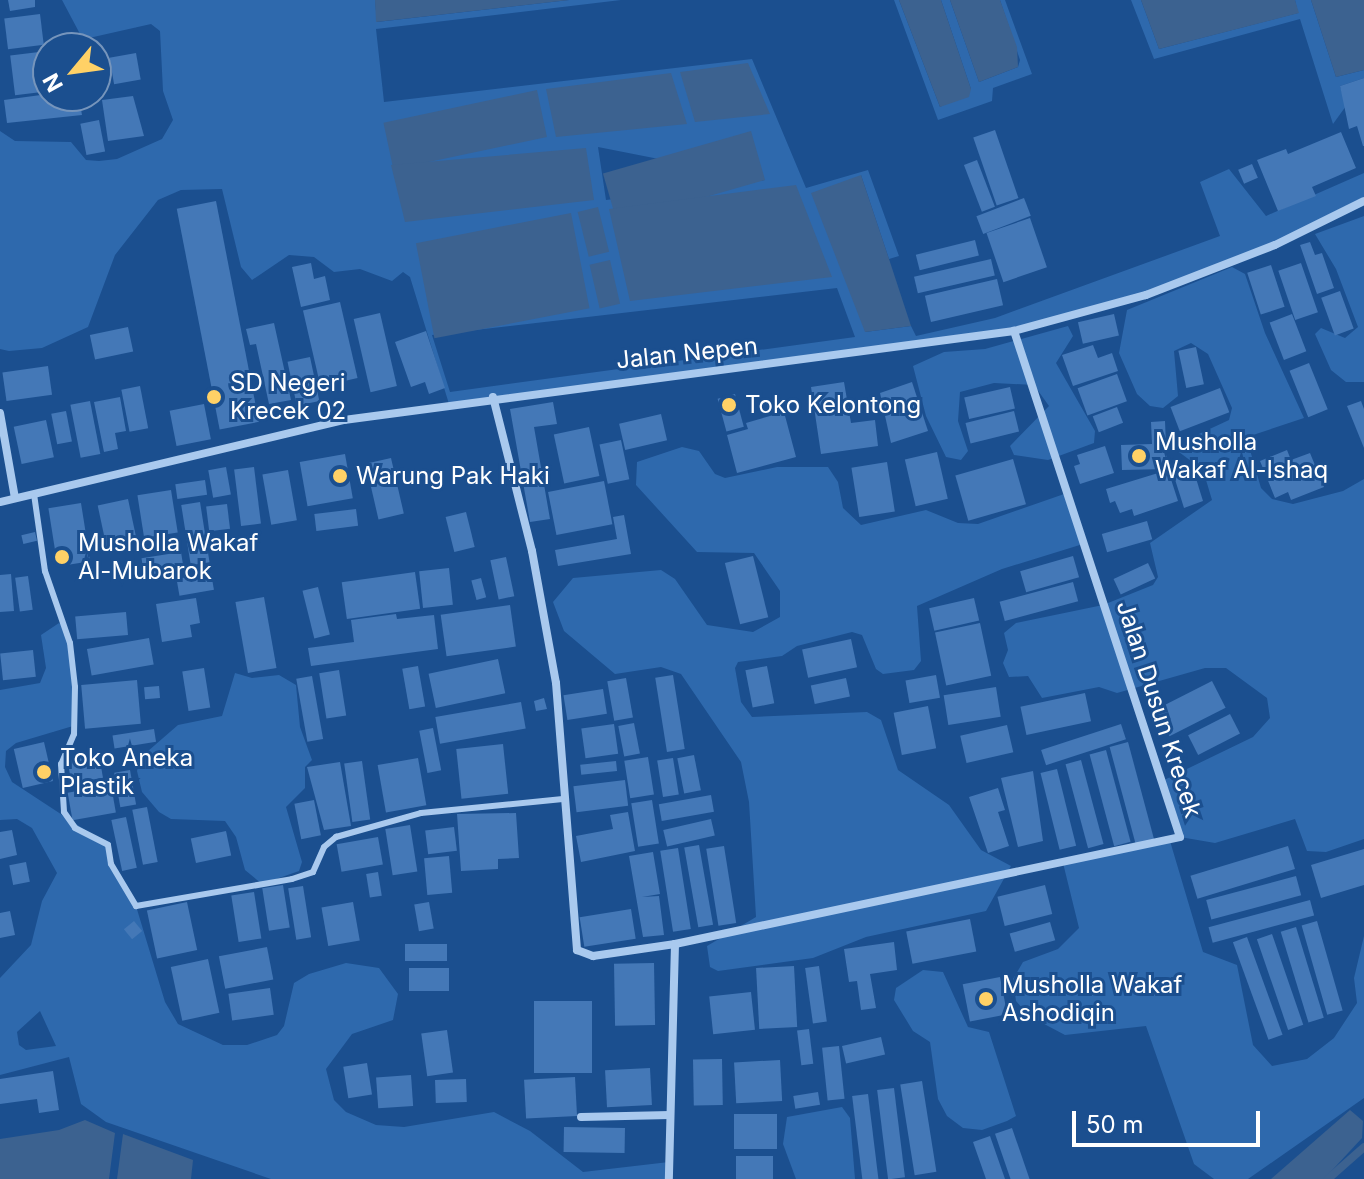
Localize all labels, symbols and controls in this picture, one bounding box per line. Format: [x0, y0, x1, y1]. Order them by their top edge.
north arrow [32, 32, 112, 112]
text: N [37, 69, 68, 96]
street label: Jalan Nepen [615, 331, 759, 375]
place label: SD Negeri Krecek 02 [230, 369, 346, 425]
marker: SD Negeri Krecek 02 [205, 388, 223, 406]
place label: Toko Kelontong [745, 391, 921, 419]
marker: Toko Kelontong [720, 396, 738, 414]
place label: Musholla Wakaf Al-Ishaq [1155, 428, 1328, 484]
marker: Musholla Wakaf Al-Ishaq [1130, 447, 1148, 465]
place label: Warung Pak Haki [356, 462, 550, 490]
marker: Warung Pak Haki [331, 467, 349, 485]
place label: Musholla Wakaf Al-Mubarok [78, 529, 258, 585]
marker: Musholla Wakaf Al-Mubarok [53, 548, 71, 566]
street label: Jalan Dusun Krecek [1110, 597, 1208, 821]
place label: Toko Aneka Plastik [60, 744, 193, 800]
marker: Toko Aneka Plastik [35, 763, 53, 781]
place label: Musholla Wakaf Ashodiqin [1002, 971, 1182, 1027]
marker: Musholla Wakaf Ashodiqin [977, 990, 995, 1008]
scale bar [1076, 1095, 1264, 1145]
text: 50 m [1086, 1110, 1144, 1139]

